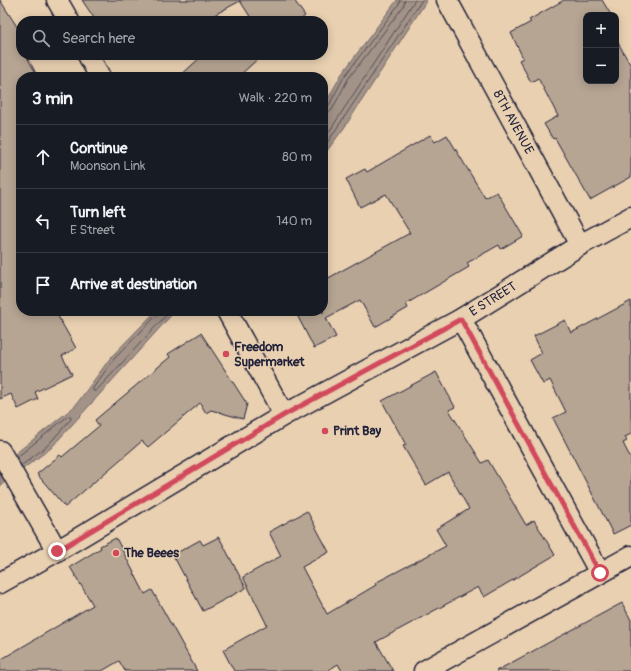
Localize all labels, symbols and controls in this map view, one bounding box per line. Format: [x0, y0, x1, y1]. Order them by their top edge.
map controls [583, 12, 619, 84]
button: + [583, 12, 619, 48]
search box [16, 16, 328, 60]
icon: search [30, 27, 52, 49]
text: Search here [62, 29, 135, 48]
button: − [583, 48, 619, 84]
street label: 8TH AVENUE [489, 87, 537, 157]
text: 3 min [32, 88, 73, 109]
text: Walk · 220 m [239, 90, 312, 106]
text: Continue [70, 139, 128, 158]
icon: ahead [32, 146, 54, 168]
text: 80 m [282, 149, 312, 165]
text: Moonson Link [70, 158, 145, 174]
text: Turn left [70, 203, 126, 222]
icon: left [32, 210, 54, 232]
text: 140 m [276, 213, 312, 229]
text: E Street [70, 222, 115, 238]
icon: arrive [32, 274, 54, 296]
text: Arrive at destination [70, 275, 197, 294]
street label: E STREET [466, 278, 520, 320]
place label: Freedom Supermarket [234, 339, 305, 370]
marker: Freedom Supermarket [221, 349, 231, 359]
place label: Print Bay [333, 423, 381, 439]
marker: Print Bay [320, 426, 330, 436]
route end [48, 542, 66, 560]
place label: The Beees [123, 545, 179, 561]
marker: The Beees [111, 548, 121, 558]
route start [591, 564, 609, 582]

